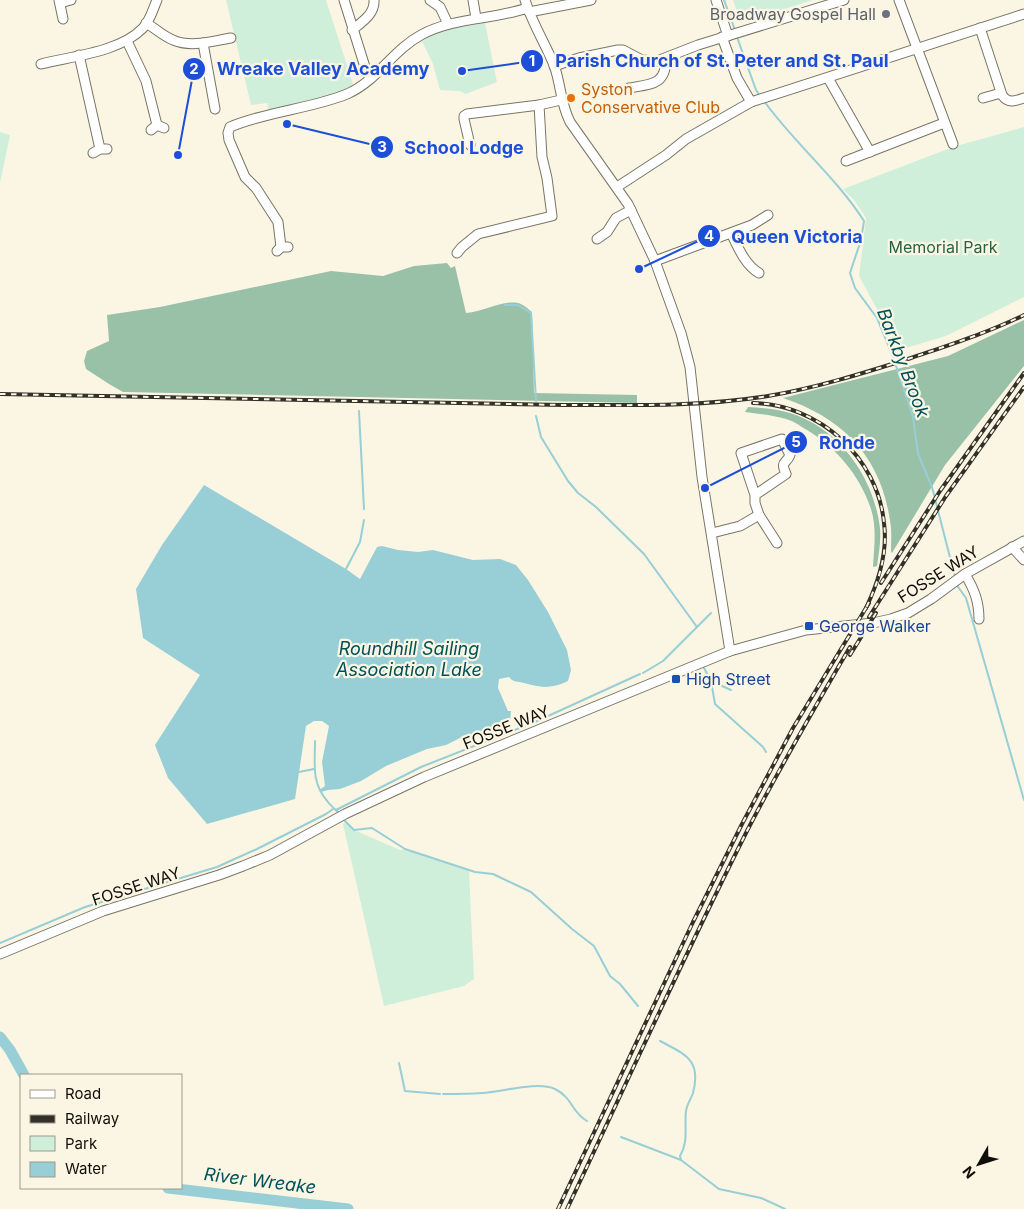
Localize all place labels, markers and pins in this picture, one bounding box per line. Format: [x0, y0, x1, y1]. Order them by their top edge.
place label: Broadway Gospel Hall [710, 4, 876, 24]
marker: Broadway Gospel Hall [880, 8, 892, 20]
callout: Parish Church of St. Peter and St. Paul [519, 44, 899, 77]
callout: Wreake Valley Academy [182, 52, 439, 85]
place label: Syston Conservative Club [581, 79, 720, 117]
marker: Syston Conservative Club [565, 92, 577, 104]
callout: School Lodge [369, 131, 534, 164]
callout: Queen Victoria [697, 220, 873, 253]
callout: Rohde [784, 426, 885, 459]
place label: George Walker [819, 616, 931, 636]
marker: George Walker [803, 620, 815, 632]
place label: High Street [686, 669, 771, 689]
marker: High Street [670, 673, 682, 685]

